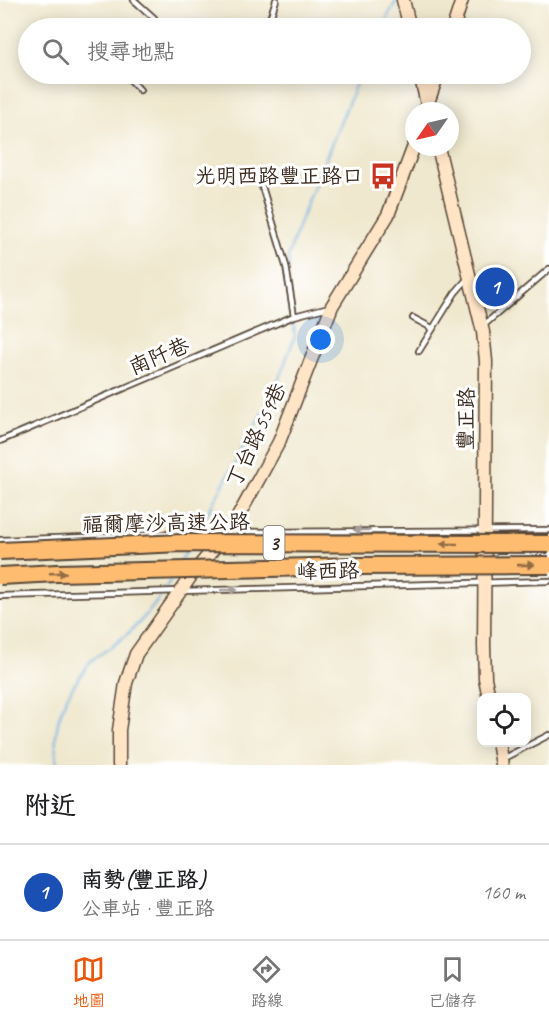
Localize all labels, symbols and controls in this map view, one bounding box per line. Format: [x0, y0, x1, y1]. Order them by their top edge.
search box [18, 18, 531, 84]
icon: search [39, 35, 72, 68]
text: 搜尋地點 [87, 38, 175, 66]
north arrow [405, 102, 459, 156]
bus stop icon: 光明西路豐正路口 [368, 161, 398, 191]
place label: 光明西路豐正路口 [195, 163, 363, 189]
pin: 1 [476, 264, 514, 310]
your location [306, 325, 335, 354]
street label: 南阡巷 [125, 332, 193, 380]
street label: 丁台路559巷 [220, 379, 292, 491]
street label: 豐正路 [452, 387, 480, 451]
street label: 福爾摩沙高速公路 [82, 509, 250, 537]
road number: 3 [264, 526, 284, 560]
one-way arrow [353, 526, 372, 535]
one-way arrow [439, 539, 458, 549]
street label: 峰西路 [296, 557, 360, 585]
one-way arrow [517, 560, 536, 570]
one-way arrow [49, 568, 68, 577]
one-way arrow [219, 585, 238, 594]
map controls [477, 693, 531, 747]
button: locate [477, 693, 531, 747]
text: 附近 [24, 789, 76, 822]
text: 南勢(豐正路) [81, 866, 206, 894]
text: 1 [39, 880, 48, 905]
text: 160 m [482, 880, 525, 905]
text: 公車站 · 豐正路 [81, 896, 214, 921]
tab: 地圖 [72, 953, 105, 1011]
tab: 路線 [250, 953, 283, 1011]
tab: 已儲存 [428, 953, 476, 1011]

